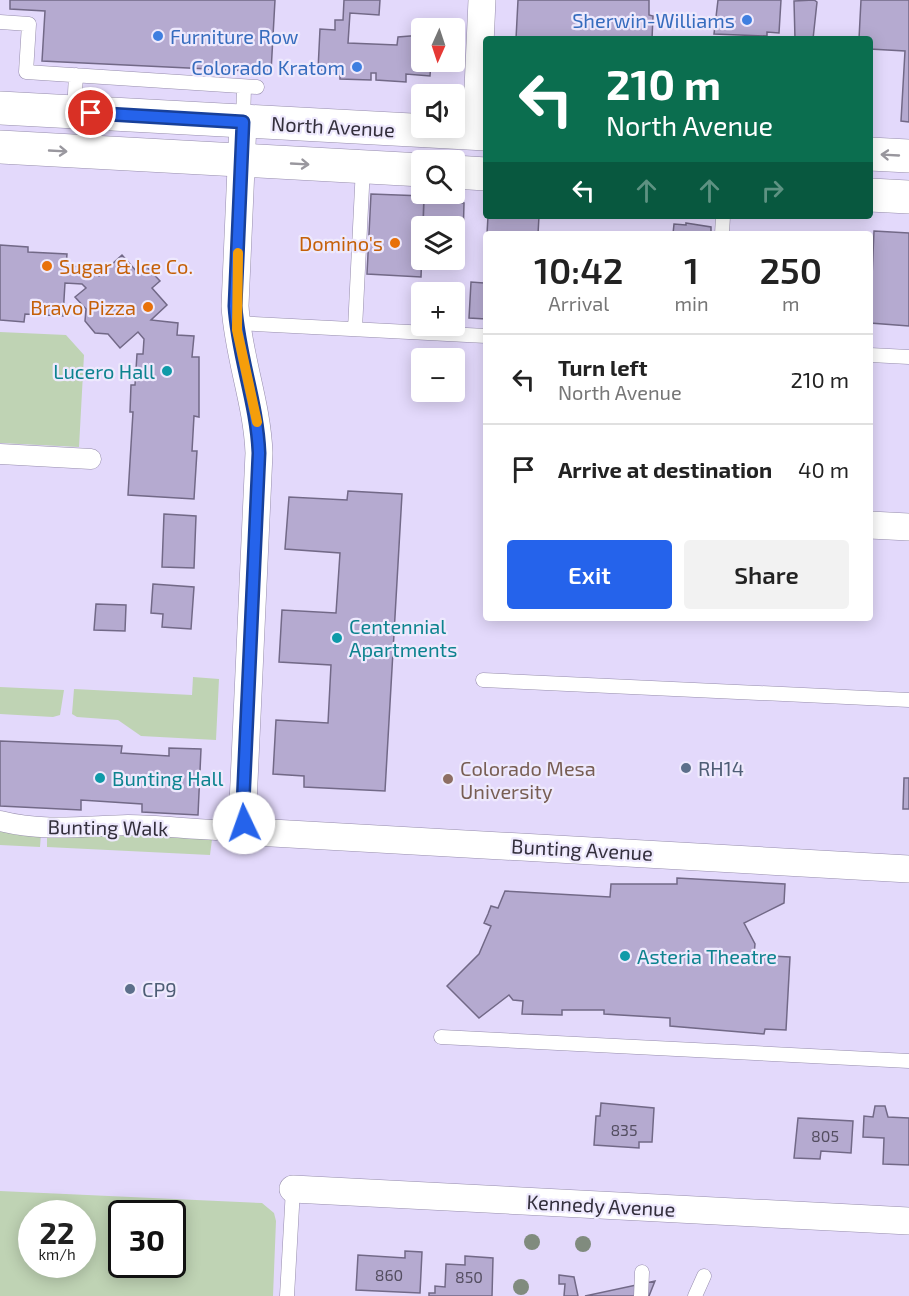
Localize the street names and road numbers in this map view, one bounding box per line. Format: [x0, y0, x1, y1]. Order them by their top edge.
street label: North Avenue [271, 111, 395, 141]
street label: Bunting Walk [47, 814, 169, 840]
street label: Bunting Avenue [511, 833, 653, 865]
street label: Kennedy Avenue [526, 1189, 676, 1221]

